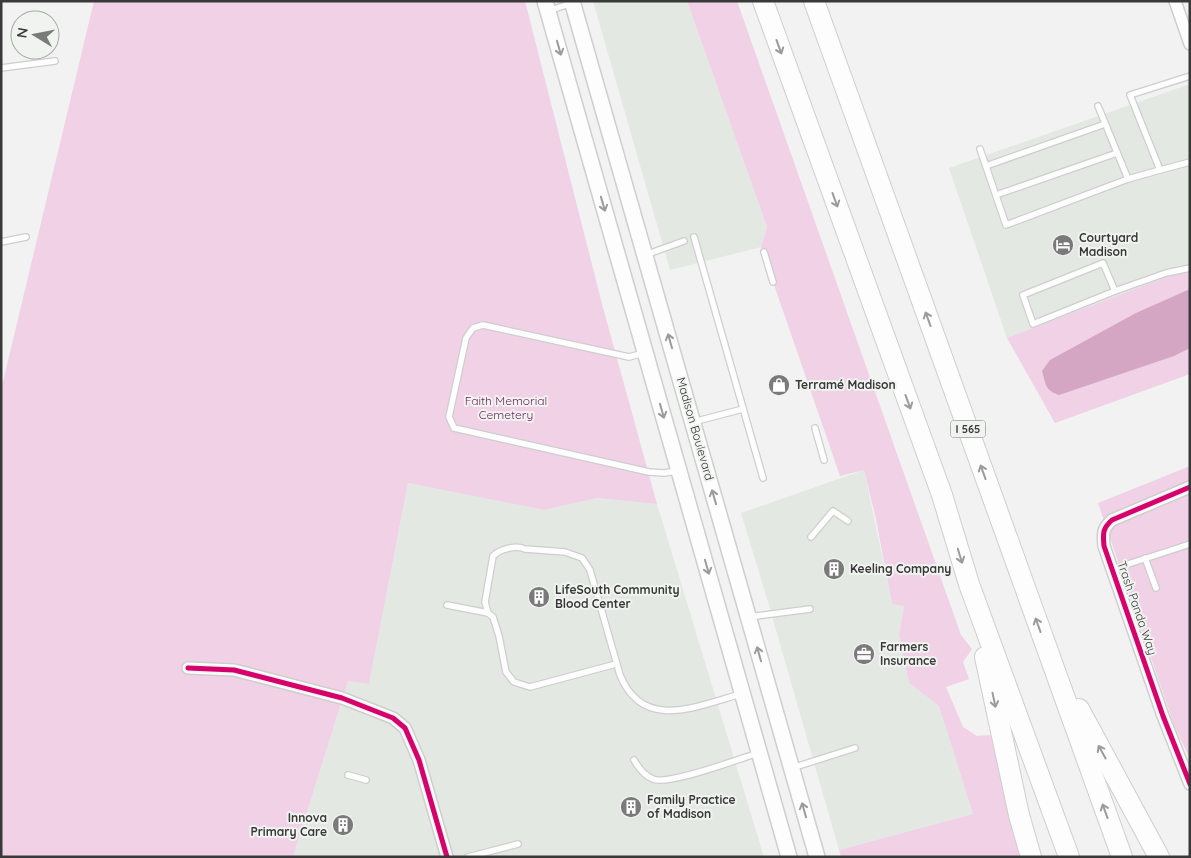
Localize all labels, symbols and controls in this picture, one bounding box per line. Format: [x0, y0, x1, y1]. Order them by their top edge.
north arrow [10, 10, 60, 60]
text: N [12, 26, 32, 39]
one-way arrow [775, 39, 784, 54]
one-way arrow [554, 40, 564, 56]
one-way arrow [831, 192, 840, 207]
one-way arrow [599, 196, 609, 212]
place label: Courtyard Madison [1079, 230, 1138, 259]
hotel icon: Courtyard Madison [1051, 233, 1075, 257]
one-way arrow [923, 312, 932, 327]
one-way arrow [664, 334, 674, 350]
shop icon: Terramé Madison [767, 373, 791, 397]
street label: Madison Boulevard [674, 376, 717, 482]
place label: Terramé Madison [795, 377, 896, 392]
park label: Faith Memorial Cemetery [465, 393, 547, 422]
one-way arrow [904, 394, 913, 409]
one-way arrow [658, 403, 668, 419]
road number: I 565 [950, 420, 986, 438]
one-way arrow [978, 465, 987, 480]
one-way arrow [709, 490, 719, 506]
one-way arrow [956, 547, 965, 563]
building icon: Keeling Company [822, 557, 846, 581]
one-way arrow [702, 559, 712, 575]
street label: Trash Panda Way [1114, 559, 1161, 657]
place label: Keeling Company [850, 561, 951, 576]
place label: LifeSouth Community Blood Center [555, 582, 680, 611]
building icon: LifeSouth Community Blood Center [527, 585, 551, 609]
one-way arrow [1033, 618, 1042, 633]
place label: Farmers Insurance [880, 639, 936, 668]
office icon: Farmers Insurance [852, 642, 876, 666]
one-way arrow [754, 646, 763, 662]
one-way arrow [990, 692, 999, 708]
one-way arrow [1097, 745, 1107, 760]
place label: Family Practice of Madison [647, 792, 736, 821]
building icon: Family Practice of Madison [619, 795, 643, 819]
one-way arrow [798, 802, 808, 818]
one-way arrow [1100, 804, 1109, 819]
place label: Innova Primary Care [250, 810, 327, 839]
building icon: Innova Primary Care [331, 813, 355, 837]

